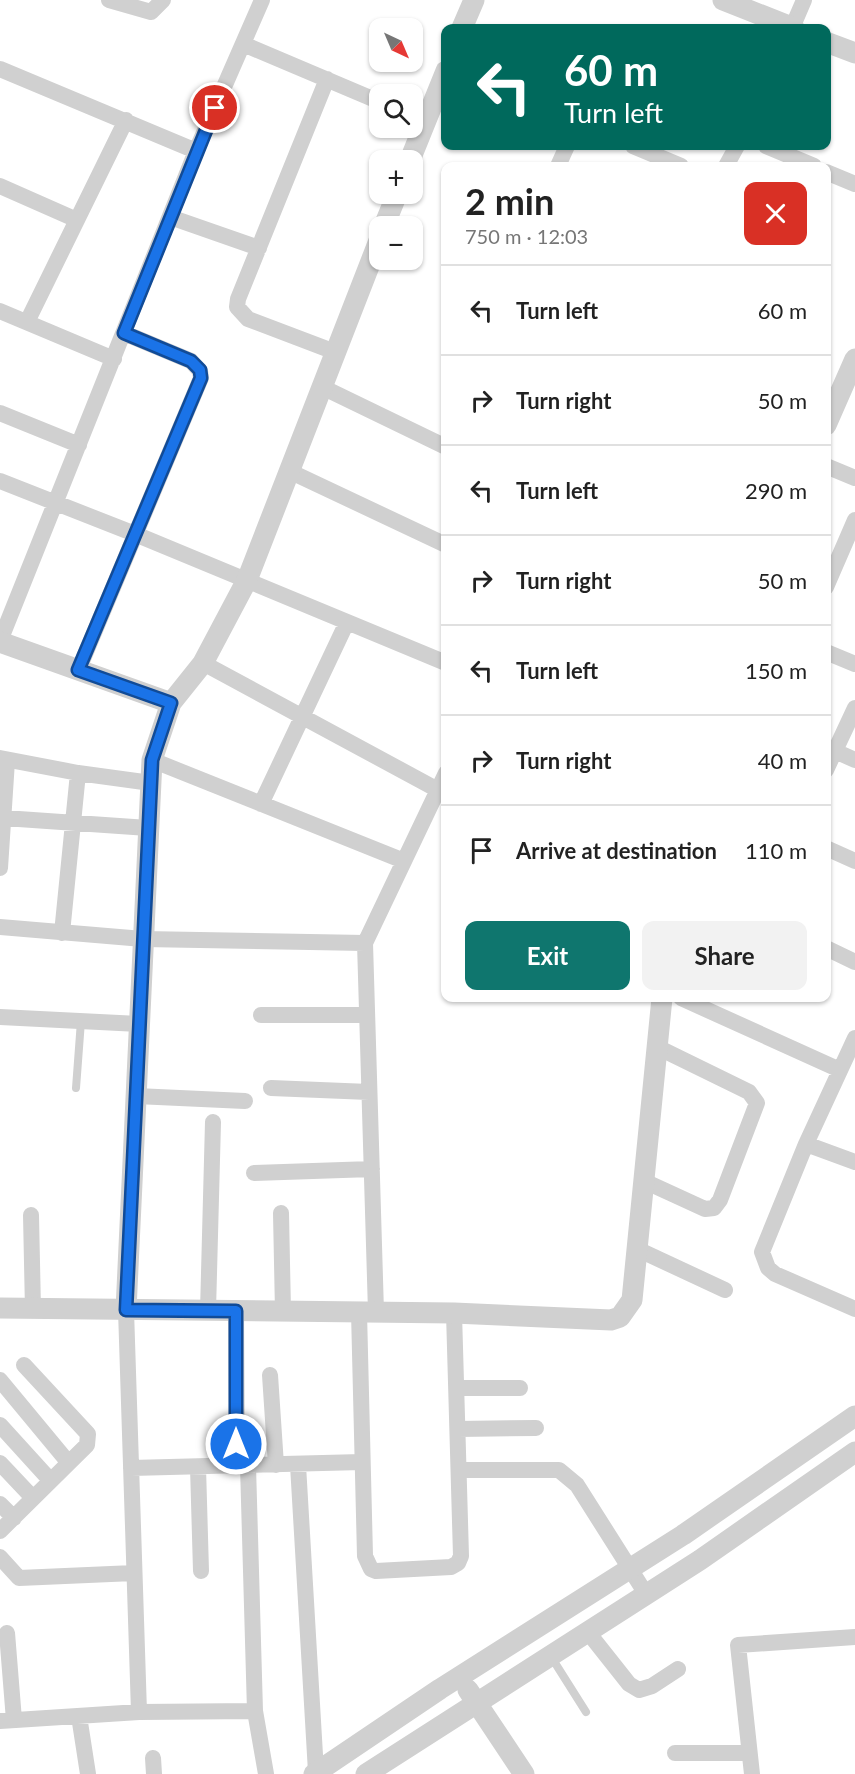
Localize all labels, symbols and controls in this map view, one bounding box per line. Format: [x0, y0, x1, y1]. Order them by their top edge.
north arrow [369, 18, 423, 72]
map controls [369, 18, 423, 270]
text: 60 m [564, 45, 658, 95]
icon: left [465, 48, 543, 126]
pin [189, 82, 240, 133]
button: search [369, 84, 423, 138]
icon: arrive [198, 91, 231, 124]
text: Turn left [564, 96, 663, 129]
button: + [369, 150, 423, 204]
text: 2 min [465, 179, 554, 223]
button: close [744, 182, 807, 245]
button: − [369, 216, 423, 270]
text: 750 m · 12:03 [465, 224, 588, 248]
icon: left [465, 294, 498, 327]
text: Turn left [516, 297, 598, 324]
text: 60 m [758, 297, 807, 324]
icon: right [465, 384, 498, 417]
text: Turn right [516, 387, 611, 414]
text: 50 m [758, 387, 807, 414]
icon: left [465, 474, 498, 507]
text: Turn left [516, 477, 598, 504]
text: 290 m [745, 477, 807, 504]
icon: right [465, 564, 498, 597]
text: Turn right [516, 567, 611, 594]
text: 50 m [758, 567, 807, 594]
icon: left [465, 654, 498, 687]
text: Turn left [516, 657, 598, 684]
text: 150 m [745, 657, 807, 684]
icon: right [465, 744, 498, 777]
text: Turn right [516, 747, 611, 774]
text: 40 m [758, 747, 807, 774]
icon: arrive [465, 834, 498, 867]
text: Arrive at destination [516, 837, 717, 864]
text: 110 m [745, 837, 807, 864]
button: Exit [465, 921, 630, 990]
button: Share [642, 921, 807, 990]
position arrow [204, 1412, 268, 1476]

